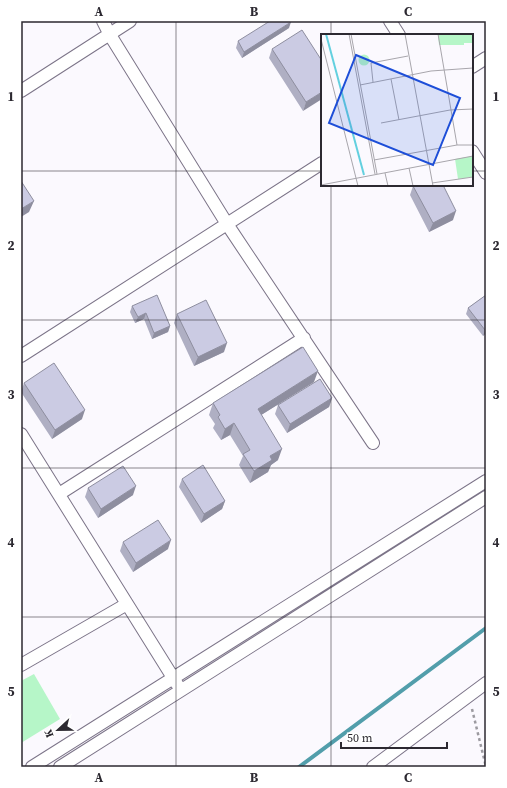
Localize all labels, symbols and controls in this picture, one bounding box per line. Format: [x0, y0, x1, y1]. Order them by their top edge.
text: A [95, 3, 104, 20]
text: B [250, 3, 259, 20]
text: C [404, 3, 412, 20]
inset map [321, 34, 473, 186]
text: 1 [7, 88, 15, 105]
text: 1 [492, 88, 500, 105]
text: 2 [7, 237, 15, 254]
text: 2 [492, 237, 500, 254]
text: 3 [7, 386, 15, 403]
text: 3 [492, 386, 500, 403]
text: 4 [7, 534, 15, 551]
text: 4 [492, 534, 500, 551]
text: 5 [7, 683, 15, 700]
text: 5 [492, 683, 500, 700]
north arrow [38, 710, 78, 750]
scale bar [341, 724, 447, 750]
text: K [41, 727, 58, 740]
text: 50 m [347, 730, 373, 746]
text: A [95, 769, 104, 786]
text: B [250, 769, 259, 786]
text: C [404, 769, 412, 786]

